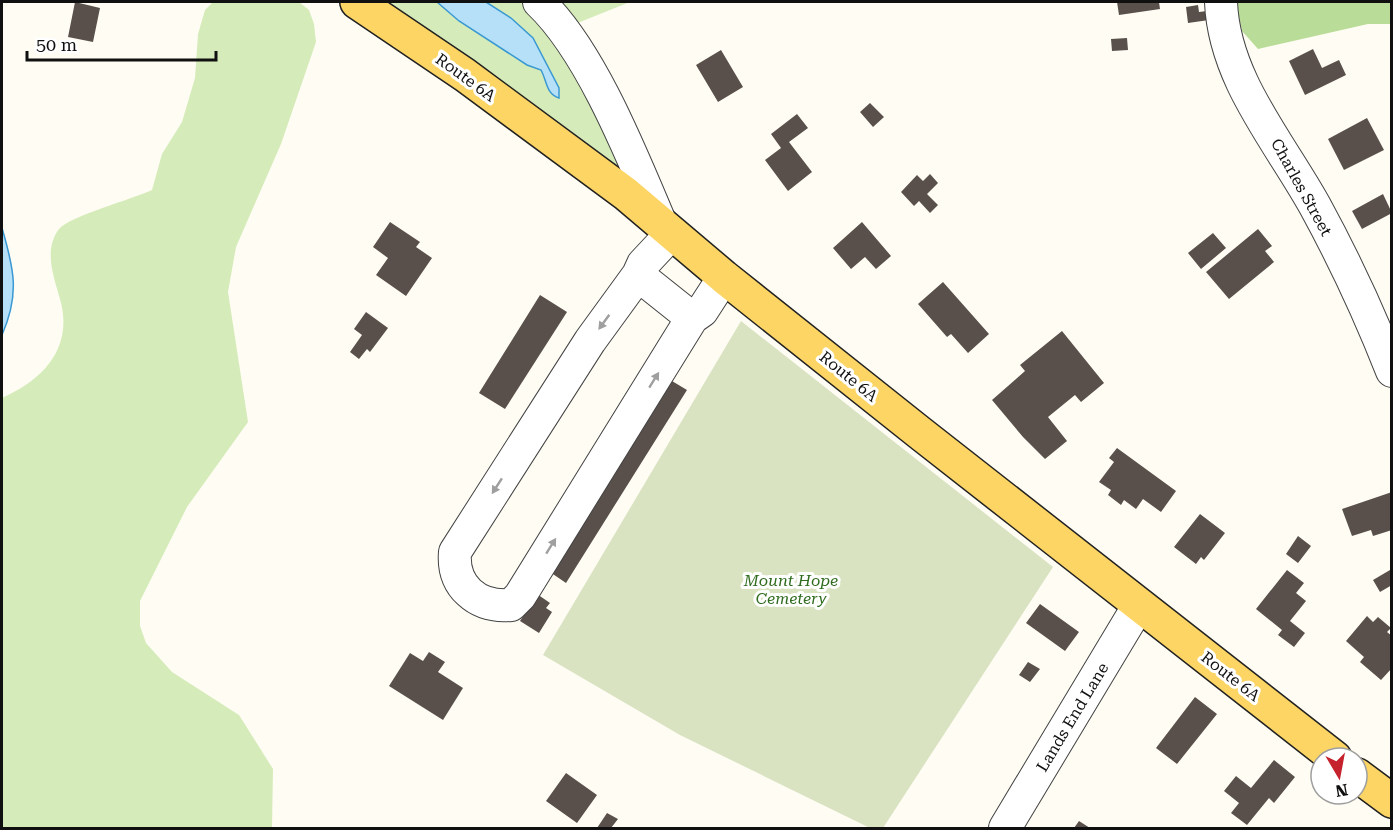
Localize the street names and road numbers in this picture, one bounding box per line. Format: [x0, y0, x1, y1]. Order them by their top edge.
street label: Route 6A [432, 49, 500, 106]
street label: Charles Street [1267, 135, 1336, 239]
street label: Route 6A [816, 347, 882, 406]
street label: Route 6A [1197, 648, 1265, 706]
street label: Lands End Lane [1032, 659, 1113, 775]

